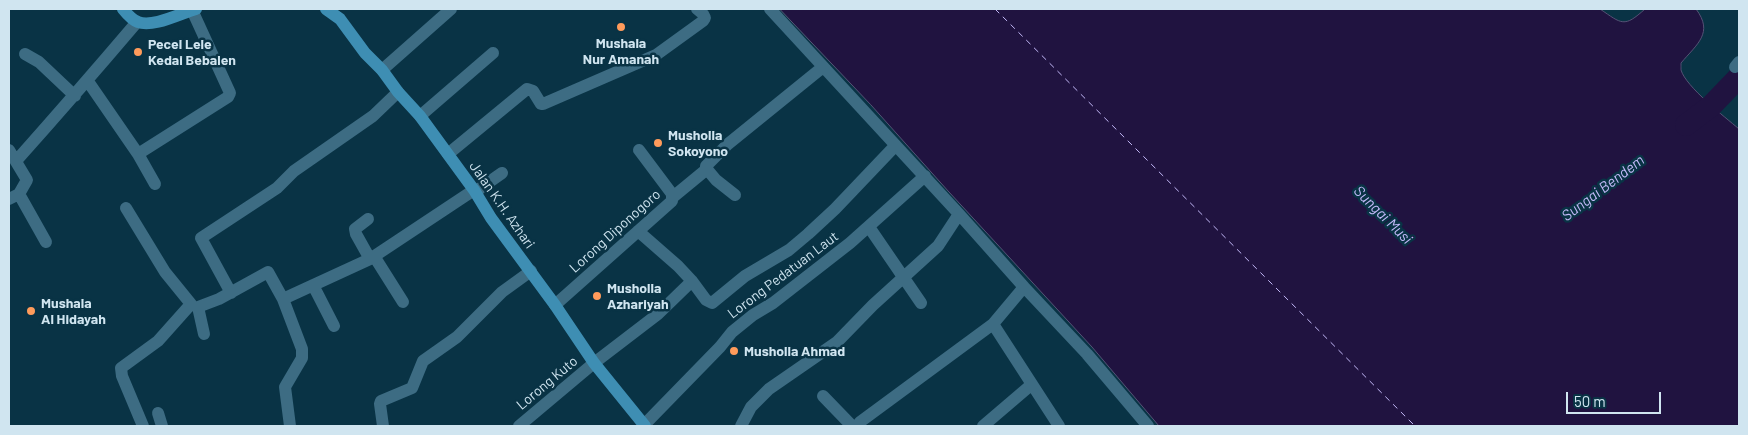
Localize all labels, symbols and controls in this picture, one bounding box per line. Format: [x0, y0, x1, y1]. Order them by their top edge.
marker: Mushala Nur Amanah [615, 21, 627, 33]
place label: Mushala Nur Amanah [583, 35, 659, 68]
place label: Pecel Lele Kedai Bebalen [148, 36, 236, 68]
marker: Pecel Lele Kedai Bebalen [132, 46, 144, 58]
place label: Musholla Sokoyono [668, 127, 728, 160]
marker: Musholla Sokoyono [652, 137, 664, 149]
water label: Sungai Bendem [1558, 151, 1648, 225]
street label: Jalan K.H. Azhari [466, 158, 538, 252]
water label: Sungai Musi [1350, 182, 1416, 248]
street label: Lorong Diponogoro [566, 186, 664, 276]
street label: Lorong Pedatuan Laut [724, 228, 842, 322]
place label: Musholla Azhariyah [607, 280, 669, 312]
marker: Musholla Azhariyah [591, 290, 603, 302]
place label: Mushala Al Hidayah [41, 295, 106, 328]
marker: Mushala Al Hidayah [25, 305, 37, 317]
place label: Musholla Ahmad [744, 343, 845, 359]
marker: Musholla Ahmad [728, 345, 740, 357]
street label: Lorong Kuto [513, 353, 581, 413]
scale bar [1568, 382, 1663, 414]
text: 50 m [1574, 392, 1606, 410]

